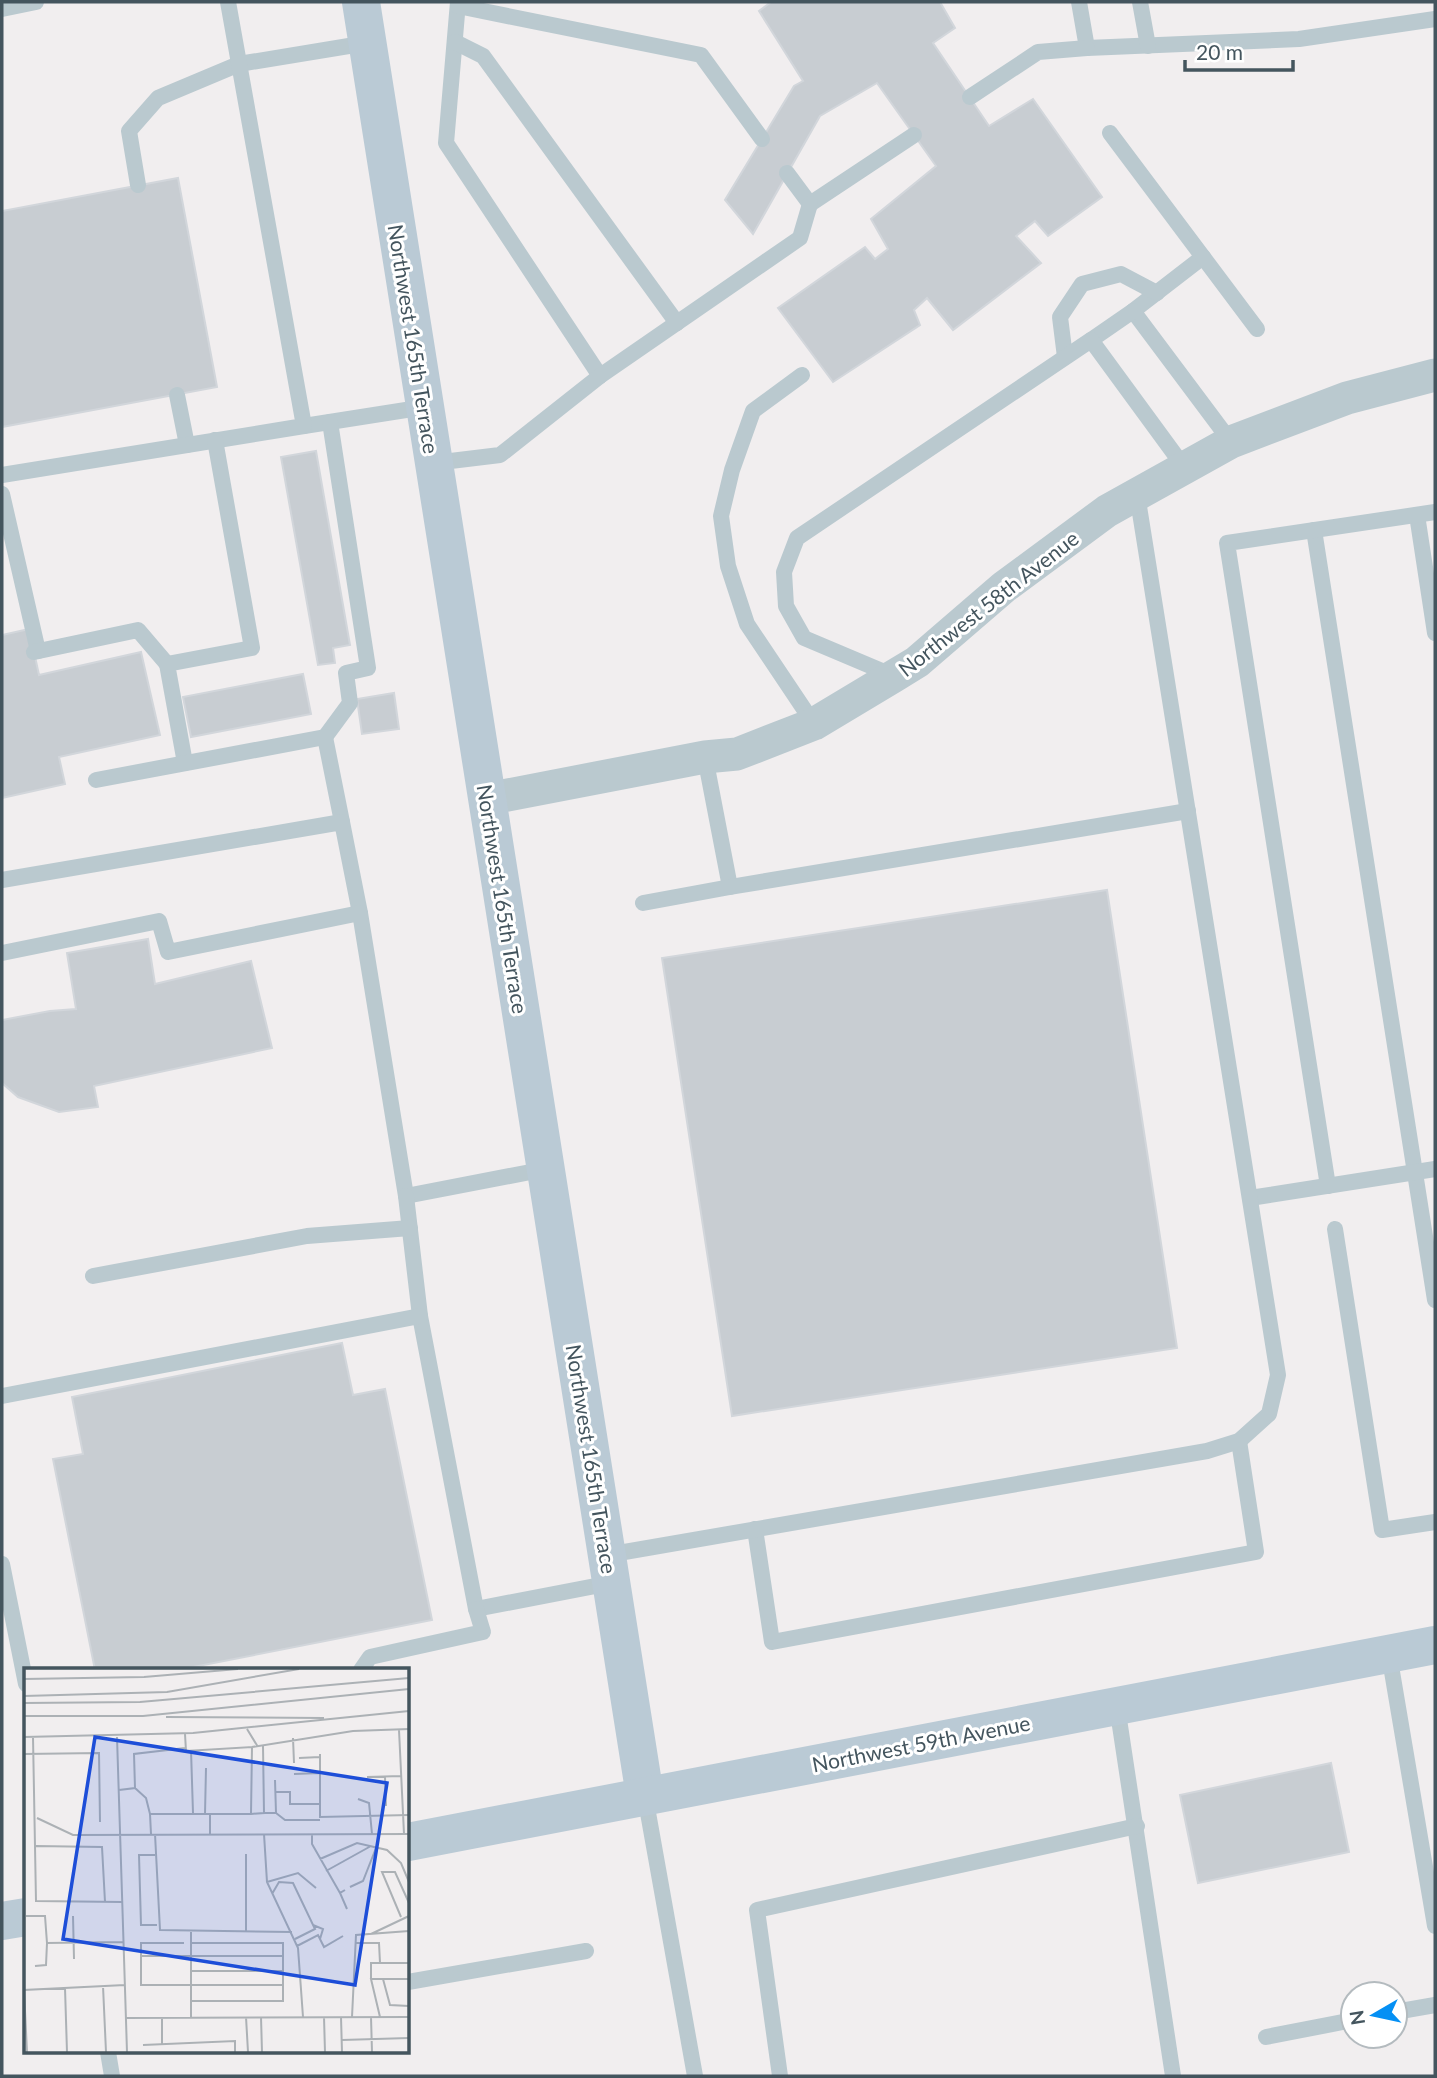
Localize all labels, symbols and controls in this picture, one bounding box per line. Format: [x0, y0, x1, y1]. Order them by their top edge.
scale bar [1185, 28, 1294, 72]
text: 20 m [1196, 39, 1243, 64]
street label: Northwest 165th Terrace [384, 223, 444, 455]
street label: Northwest 58th Avenue [893, 525, 1083, 681]
street label: Northwest 165th Terrace [473, 783, 533, 1015]
street label: Northwest 165th Terrace [562, 1343, 622, 1575]
inset map [24, 1668, 410, 2054]
street label: Northwest 59th Avenue [810, 1710, 1032, 1776]
north arrow [1339, 1980, 1409, 2050]
text: N [1344, 2009, 1369, 2027]

